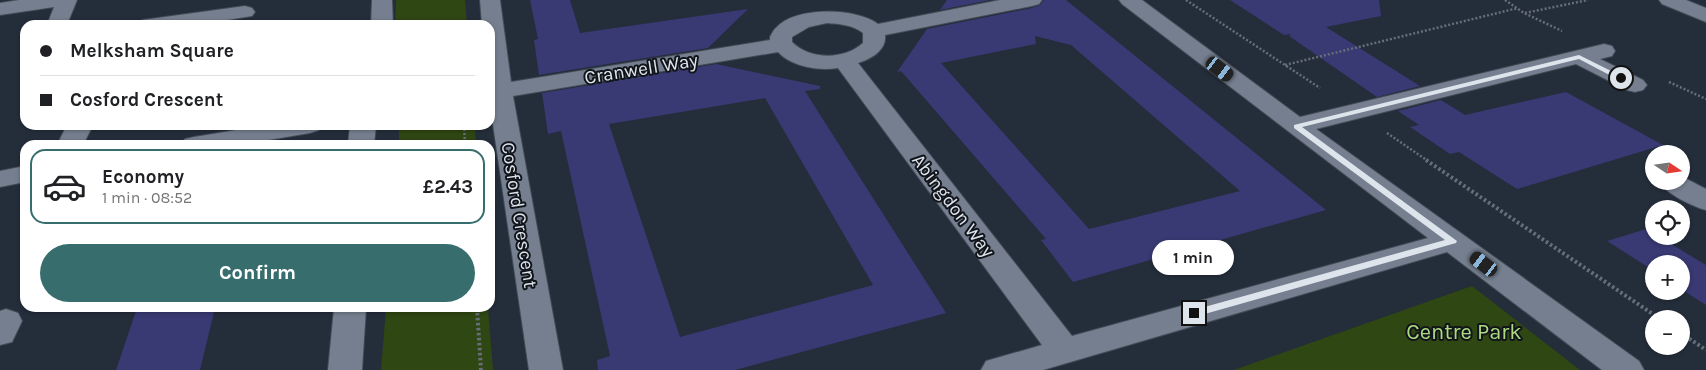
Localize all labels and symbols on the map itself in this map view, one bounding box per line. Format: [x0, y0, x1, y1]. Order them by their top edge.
street label: Cranwell Way [583, 49, 700, 89]
car [1203, 54, 1236, 84]
route start [1610, 67, 1632, 89]
street label: Cosford Crescent [497, 141, 541, 290]
north arrow [1645, 145, 1690, 190]
street label: Abingdon Way [907, 150, 999, 262]
callout: 1 min [1153, 240, 1235, 276]
car [1467, 249, 1500, 279]
route end [1183, 302, 1205, 324]
park label: Centre Park [1406, 319, 1522, 345]

